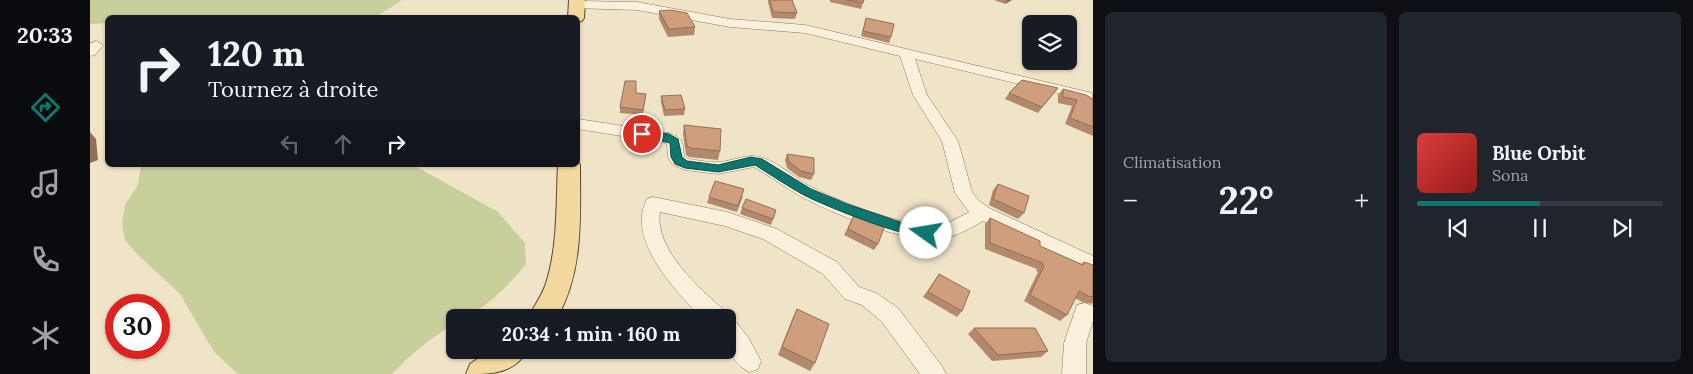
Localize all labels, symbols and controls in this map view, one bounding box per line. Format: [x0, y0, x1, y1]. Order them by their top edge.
map controls [1022, 15, 1077, 70]
button: layers [1022, 15, 1077, 70]
text: 20:33 [17, 21, 73, 49]
text: 120 m [208, 31, 305, 76]
icon: right [125, 35, 190, 100]
text: Tournez à droite [208, 75, 378, 103]
icon: directions [28, 90, 63, 125]
pin [621, 113, 663, 155]
icon: arrive [628, 120, 656, 148]
icon: left [276, 130, 304, 158]
icon: ahead [329, 130, 357, 158]
icon: right [382, 130, 410, 158]
text: Blue Orbit [1492, 141, 1586, 165]
text: Climatisation [1123, 152, 1221, 172]
text: Sona [1492, 165, 1528, 185]
icon: music [28, 166, 63, 201]
text: 22° [1218, 176, 1274, 224]
text: − [1123, 183, 1138, 219]
text: + [1354, 183, 1369, 219]
position arrow [899, 206, 951, 258]
icon: previous [1444, 214, 1472, 242]
icon: pause [1526, 214, 1554, 242]
icon: next [1608, 214, 1636, 242]
icon: phone [28, 242, 63, 277]
speed limit sign: 30 [105, 294, 170, 359]
icon: climate [28, 318, 63, 353]
text: 20:34 · 1 min · 160 m [502, 322, 680, 346]

